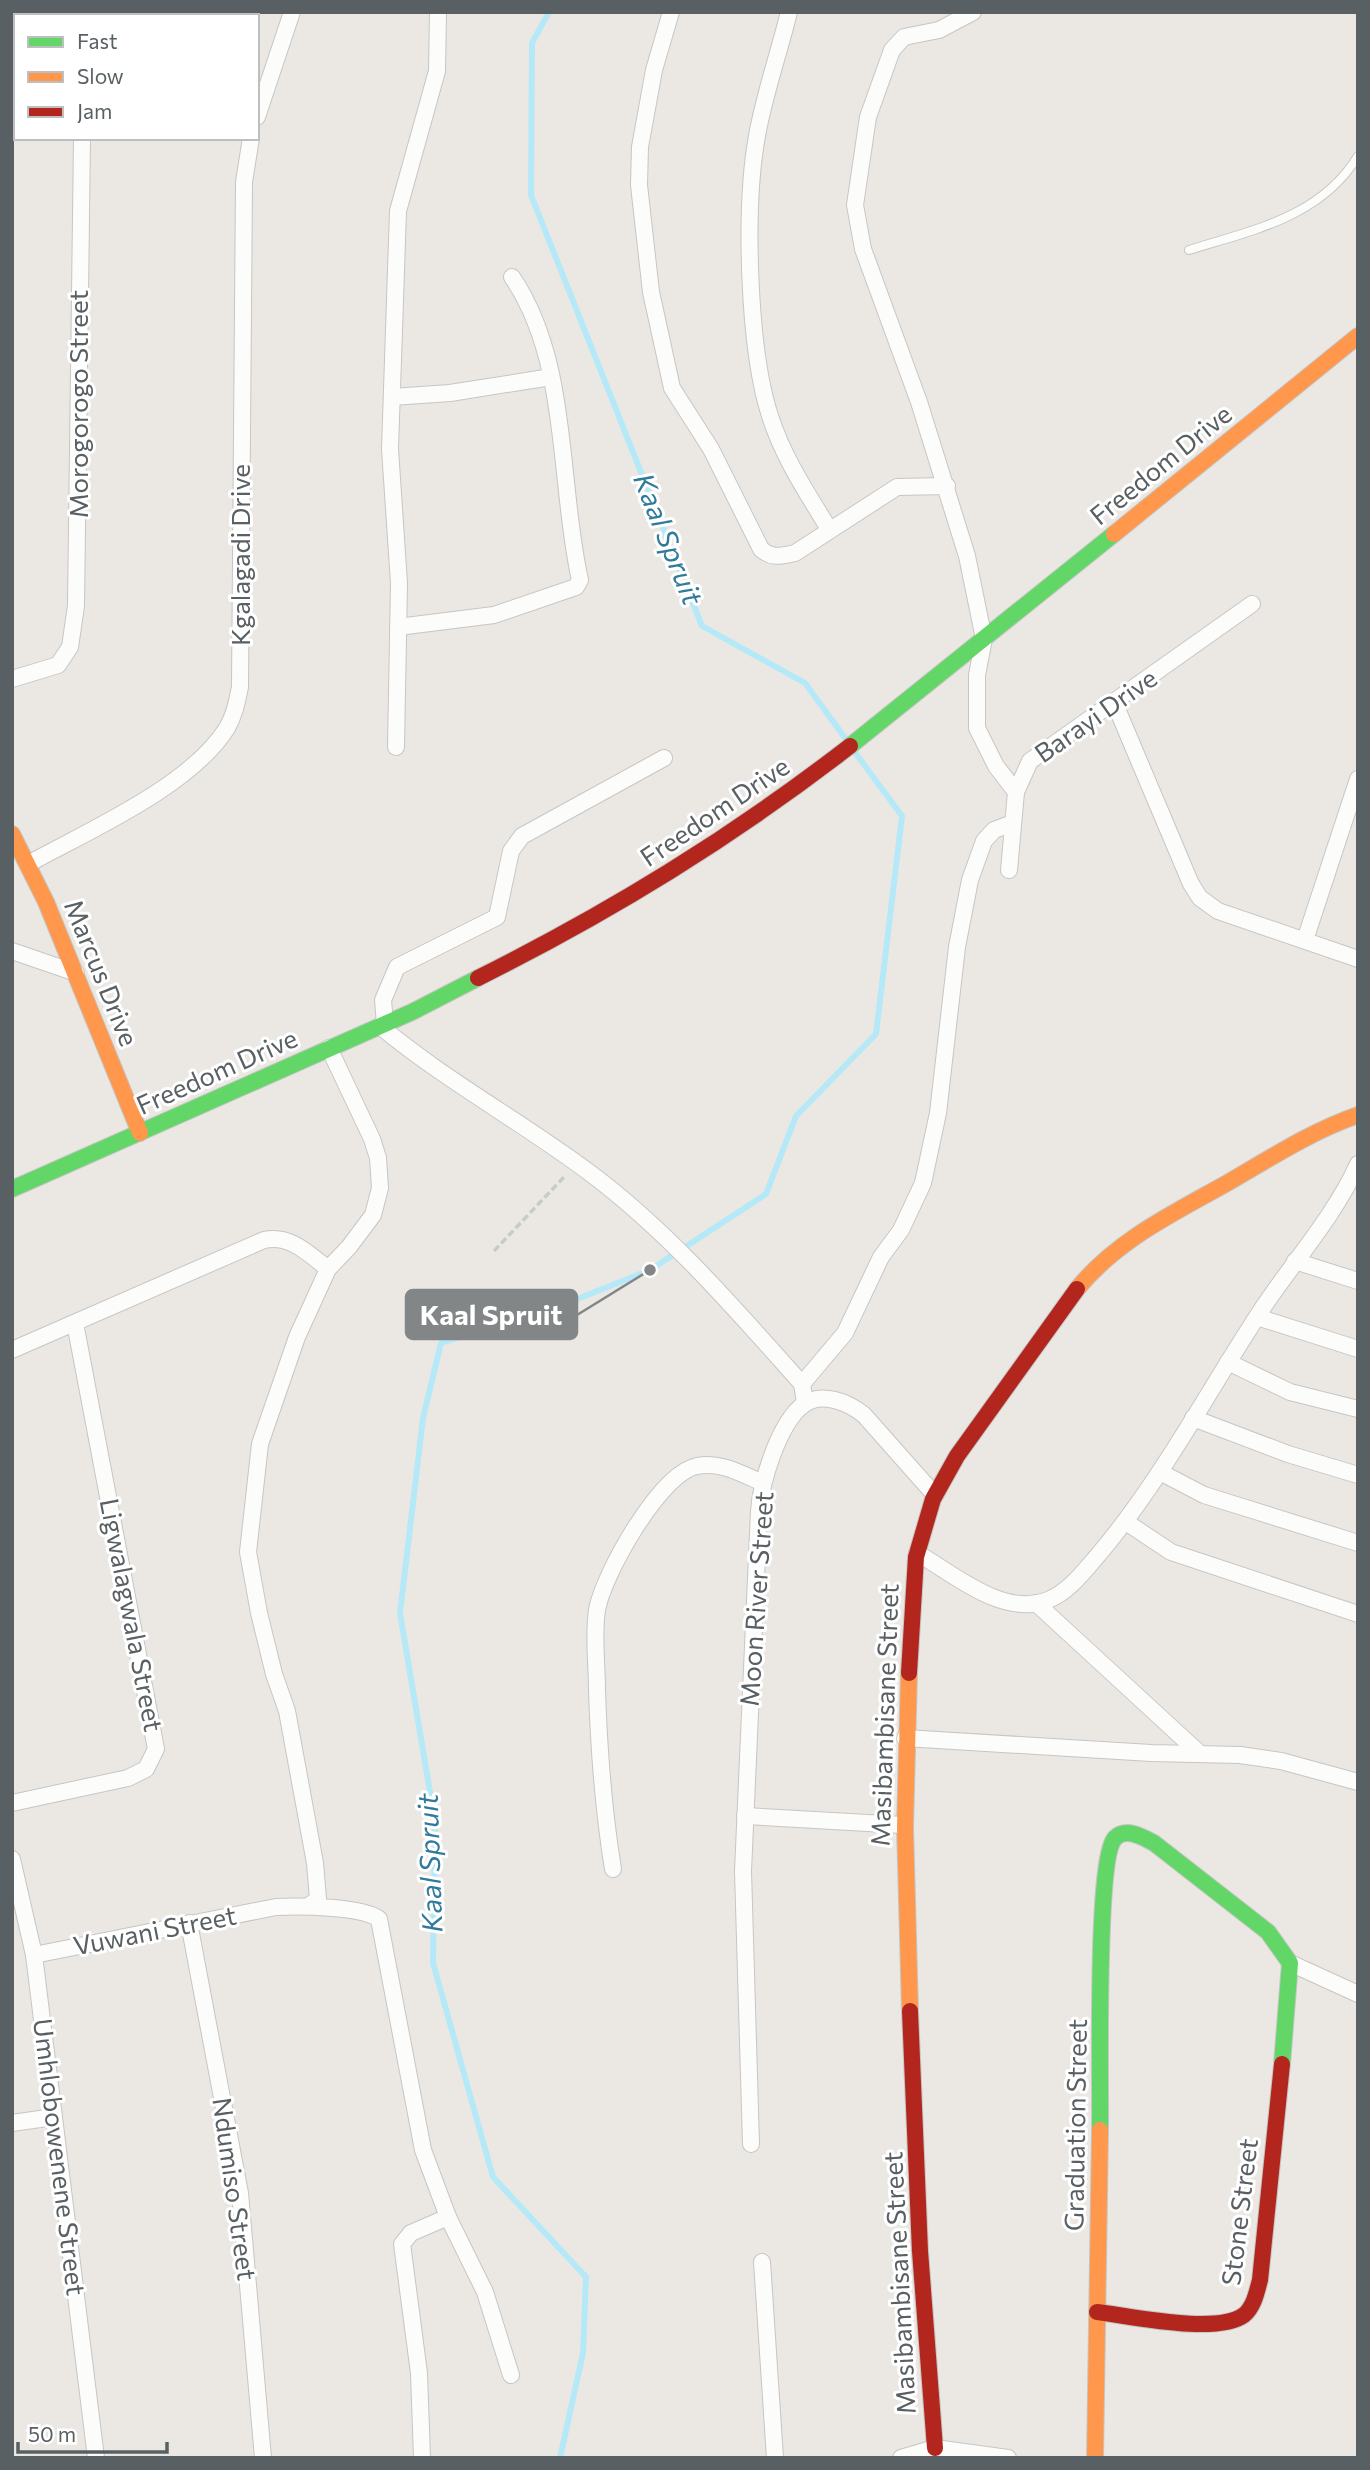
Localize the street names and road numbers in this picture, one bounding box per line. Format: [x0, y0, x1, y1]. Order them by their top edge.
street label: Morogorogo Street [62, 290, 93, 518]
street label: Freedom Drive [1083, 397, 1237, 530]
street label: Kgalagadi Drive [224, 464, 255, 646]
street label: Barayi Drive [1028, 661, 1162, 768]
street label: Freedom Drive [634, 750, 795, 872]
street label: Marcus Drive [59, 895, 146, 1050]
street label: Freedom Drive [131, 1021, 302, 1120]
street label: Moon River Street [733, 1490, 778, 1707]
street label: Ligwalagwala Street [95, 1495, 170, 1734]
street label: Masibambisane Street [863, 1583, 904, 1847]
street label: Vuwani Street [71, 1899, 239, 1961]
street label: Umhlobowenene Street [28, 2016, 93, 2297]
street label: Graduation Street [1057, 2019, 1092, 2231]
street label: Ndumiso Street [207, 2095, 264, 2282]
street label: Stone Street [1214, 2136, 1263, 2287]
street label: Masibambisane Street [876, 2151, 921, 2415]

